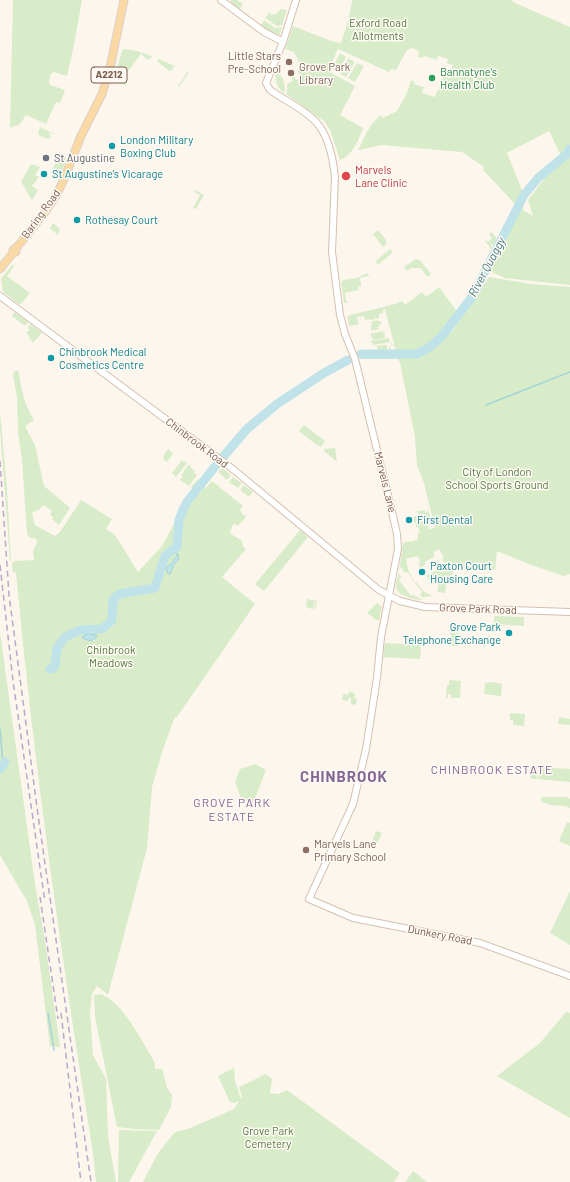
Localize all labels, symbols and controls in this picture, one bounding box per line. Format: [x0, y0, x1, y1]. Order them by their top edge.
park label: Exford Road Allotments [349, 16, 407, 42]
place label: Little Stars Pre-School [228, 49, 281, 75]
marker: Little Stars Pre-School [284, 57, 294, 67]
place label: Grove Park Library [299, 60, 350, 86]
place label: Bannatyne's Health Club [440, 65, 497, 91]
road number: A2212 [91, 67, 127, 83]
marker: Grove Park Library [286, 68, 296, 78]
marker: Bannatyne's Health Club [427, 73, 437, 83]
place label: London Military Boxing Club [120, 133, 193, 159]
marker: London Military Boxing Club [107, 141, 117, 151]
place label: St Augustine [54, 151, 115, 165]
marker: St Augustine [41, 153, 51, 163]
place label: Marvels Lane Clinic [355, 163, 407, 189]
place label: St Augustine's Vicarage [52, 167, 163, 181]
marker: St Augustine's Vicarage [39, 169, 49, 179]
marker: Marvels Lane Clinic [340, 170, 352, 182]
street label: Baring Road [19, 187, 63, 241]
place label: Rothesay Court [85, 213, 158, 227]
marker: Rothesay Court [72, 215, 82, 225]
water label: River Quaggy [465, 235, 509, 299]
place label: Chinbrook Medical Cosmetics Centre [59, 345, 146, 371]
marker: Chinbrook Medical Cosmetics Centre [46, 353, 56, 363]
street label: Chinbrook Road [163, 415, 231, 471]
street label: Marvels Lane [371, 450, 399, 514]
park label: City of London School Sports Ground [445, 465, 549, 491]
place label: First Dental [417, 513, 472, 527]
marker: First Dental [404, 515, 414, 525]
place label: Paxton Court Housing Care [430, 559, 493, 585]
marker: Paxton Court Housing Care [417, 567, 427, 577]
street label: Grove Park Road [439, 601, 517, 617]
place label: Grove Park Telephone Exchange [403, 620, 501, 646]
marker: Grove Park Telephone Exchange [504, 628, 514, 638]
park label: Chinbrook Meadows [87, 643, 135, 669]
district label: CHINBROOK ESTATE [431, 763, 553, 777]
district label: CHINBROOK [300, 768, 388, 786]
district label: GROVE PARK ESTATE [193, 796, 271, 824]
place label: Marvels Lane Primary School [314, 837, 386, 863]
marker: Marvels Lane Primary School [301, 845, 311, 855]
street label: Dunkery Road [407, 922, 473, 948]
park label: Grove Park Cemetery [242, 1124, 294, 1150]

